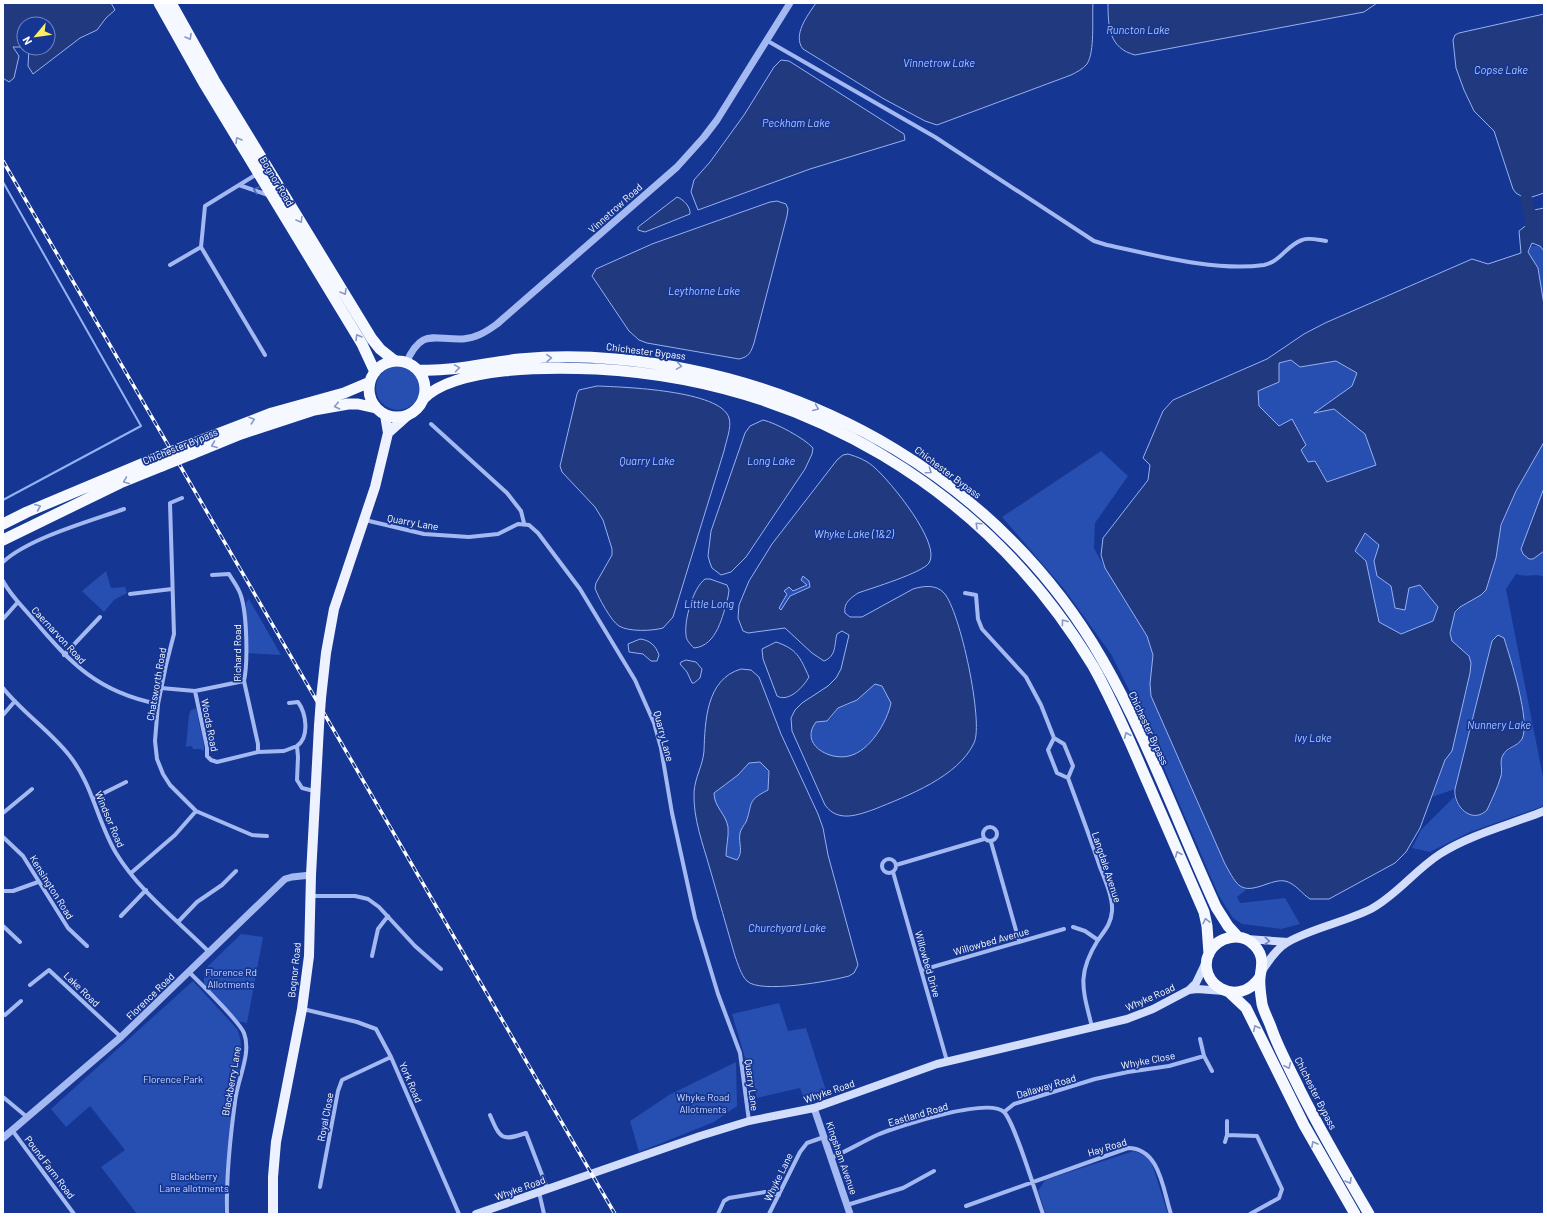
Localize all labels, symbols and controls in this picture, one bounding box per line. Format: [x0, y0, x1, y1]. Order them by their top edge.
north arrow [16, 16, 56, 56]
water label: Runcton Lake [1106, 23, 1170, 36]
one-way arrow [185, 33, 192, 40]
text: N [19, 35, 34, 47]
water label: Vinnetrow Lake [903, 56, 975, 69]
water label: Copse Lake [1474, 63, 1528, 76]
water label: Peckham Lake [762, 116, 830, 129]
one-way arrow [235, 137, 242, 144]
street label: Bognor Road [258, 154, 296, 208]
street label: Vinnetrow Road [586, 181, 644, 235]
one-way arrow [253, 186, 260, 195]
one-way arrow [296, 216, 303, 223]
water label: Leythorne Lake [668, 284, 740, 297]
one-way arrow [339, 288, 346, 295]
one-way arrow [355, 334, 363, 341]
street label: Chichester Bypass [606, 340, 687, 362]
one-way arrow [546, 354, 552, 362]
one-way arrow [675, 361, 682, 370]
one-way arrow [454, 364, 460, 373]
one-way arrow [334, 401, 341, 409]
one-way arrow [813, 403, 820, 411]
one-way arrow [248, 416, 255, 425]
street label: Chichester Bypass [141, 425, 219, 467]
one-way arrow [210, 440, 217, 448]
street label: Chichester Bypass [912, 443, 984, 501]
water label: Quarry Lake [619, 454, 675, 467]
water label: Long Lake [747, 454, 795, 467]
one-way arrow [925, 466, 932, 474]
one-way arrow [122, 476, 130, 484]
one-way arrow [34, 504, 41, 512]
street label: Quarry Lane [386, 512, 440, 532]
one-way arrow [975, 522, 983, 529]
water label: Whyke Lake (1&2) [814, 527, 895, 540]
water label: Little Long [684, 597, 734, 610]
street label: Caernarvon Road [29, 604, 89, 666]
one-way arrow [1061, 619, 1068, 626]
street label: Richard Road [231, 624, 243, 682]
street label: Chatsworth Road [144, 646, 168, 722]
street label: Chichester Bypass [1127, 689, 1171, 767]
street label: Woods Road [199, 698, 221, 752]
street label: Quarry Lane [651, 709, 677, 763]
water label: Nunnery Lake [1467, 718, 1531, 731]
one-way arrow [1124, 731, 1132, 739]
water label: Ivy Lake [1294, 731, 1332, 744]
street label: Windsor Road [93, 789, 127, 849]
street label: Langdale Avenue [1090, 830, 1124, 904]
one-way arrow [1175, 851, 1183, 858]
street label: Kensington Road [28, 853, 76, 921]
one-way arrow [1202, 918, 1210, 924]
water label: Churchyard Lake [748, 921, 826, 934]
street label: Willowbed Avenue [952, 924, 1030, 958]
street label: Willowbed Drive [913, 929, 943, 999]
one-way arrow [1264, 936, 1270, 945]
street label: Bognor Road [285, 942, 303, 998]
park label: Florence Rd Allotments [205, 966, 257, 990]
street label: Lake Road [62, 969, 102, 1009]
street label: Florence Road [123, 970, 177, 1022]
street label: Whyke Road [1123, 981, 1177, 1013]
one-way arrow [1253, 1024, 1261, 1032]
street label: Blackberry Lane [219, 1045, 243, 1117]
street label: Whyke Close [1120, 1049, 1176, 1071]
street label: Chichester Bypass [1293, 1055, 1340, 1132]
street label: Quarry Lane [743, 1059, 761, 1111]
street label: York Road [397, 1060, 425, 1104]
one-way arrow [1283, 1061, 1291, 1069]
street label: Dallaway Road [1015, 1071, 1077, 1101]
park label: Florence Park [143, 1073, 203, 1085]
street label: Whyke Road [802, 1077, 856, 1105]
park label: Whyke Road Allotments [677, 1091, 729, 1115]
street label: Royal Close [314, 1092, 336, 1142]
street label: Eastland Road [887, 1100, 949, 1128]
street label: Kingsham Avenue [824, 1120, 860, 1196]
street label: Pound Farm Road [22, 1133, 78, 1201]
street label: Hay Road [1086, 1135, 1128, 1159]
one-way arrow [1312, 1141, 1319, 1148]
street label: Whyke Lane [761, 1151, 795, 1203]
park label: Blackberry Lane allotments [159, 1170, 229, 1194]
street label: Whyke Road [493, 1173, 547, 1203]
one-way arrow [1345, 1177, 1352, 1184]

